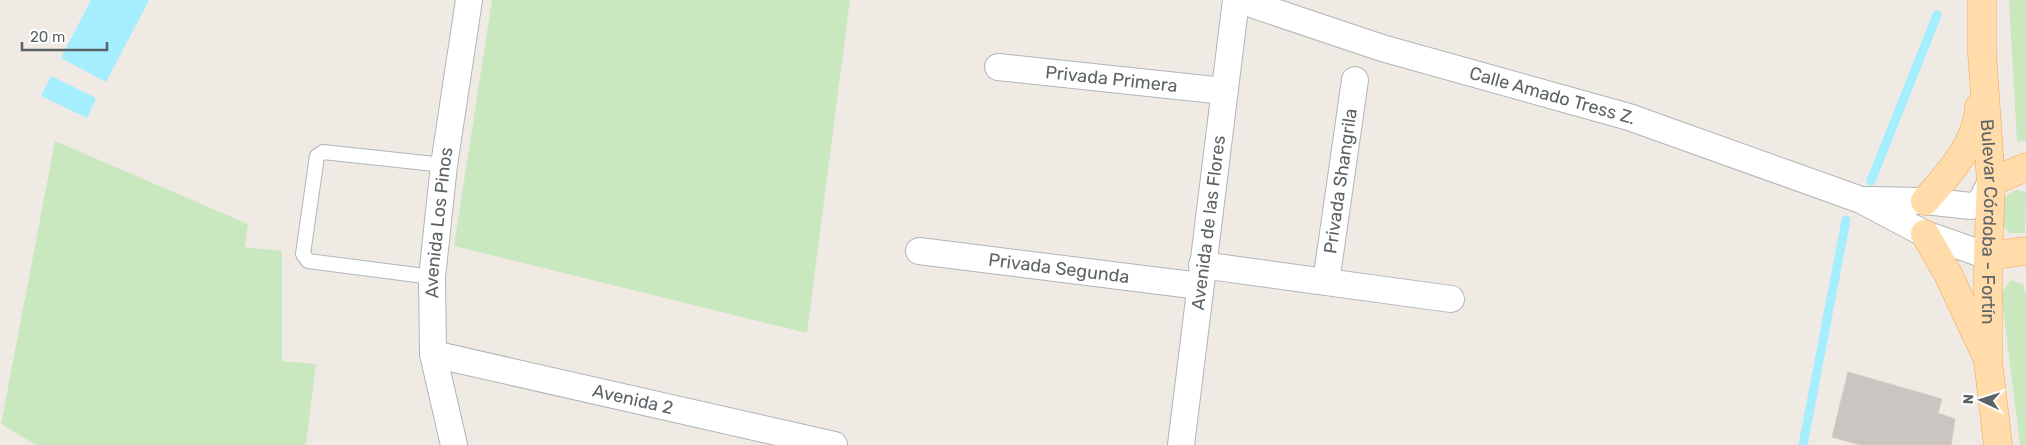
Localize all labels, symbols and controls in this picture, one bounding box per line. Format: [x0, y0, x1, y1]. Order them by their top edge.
scale bar [22, 20, 108, 52]
text: 20 m [30, 28, 65, 46]
street label: Privada Primera [1044, 61, 1179, 97]
street label: Calle Amado Tress Z. [1467, 62, 1639, 130]
street label: Privada Shangrila [1319, 107, 1362, 255]
street label: Bulevar Córdoba - Fortín [1976, 118, 2002, 324]
street label: Avenida de las Flores [1187, 134, 1230, 311]
street label: Avenida Los Pinos [421, 146, 458, 298]
street label: Privada Segunda [987, 249, 1131, 288]
north arrow [1956, 375, 2006, 425]
street label: Avenida 2 [590, 380, 675, 419]
text: N [1960, 394, 1977, 405]

